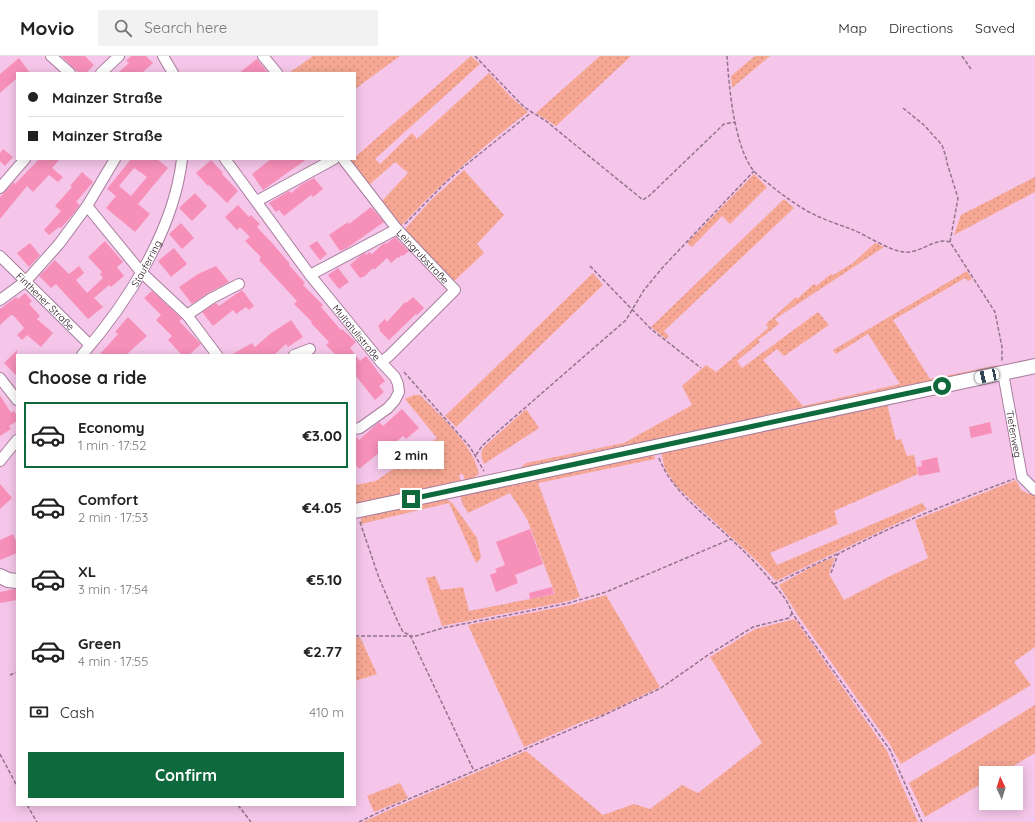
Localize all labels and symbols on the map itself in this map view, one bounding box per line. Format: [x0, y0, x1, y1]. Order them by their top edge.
street label: Leingrubstraße [394, 226, 452, 286]
street label: Stauferring [128, 238, 164, 289]
street label: Finthener Straße [14, 269, 78, 333]
street label: Multatulistraße [330, 302, 384, 364]
car [974, 368, 1000, 384]
route start [933, 377, 951, 395]
street label: Tiefenweg [1003, 409, 1025, 459]
callout: 2 min [378, 441, 444, 469]
route end [402, 490, 420, 508]
north arrow [979, 766, 1023, 810]

